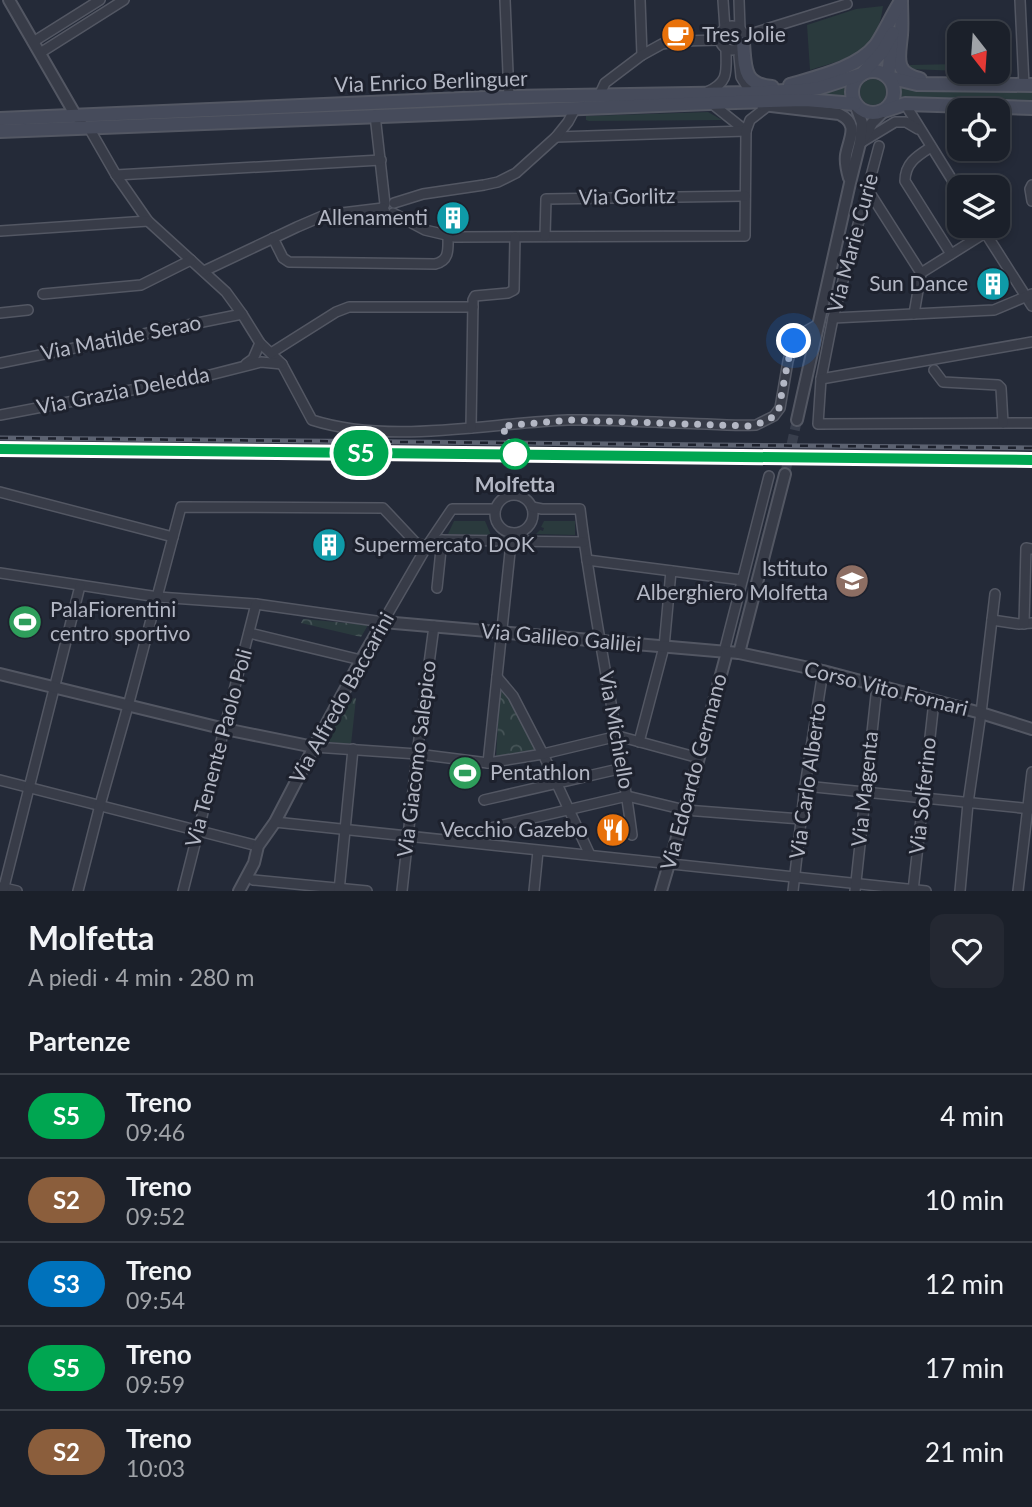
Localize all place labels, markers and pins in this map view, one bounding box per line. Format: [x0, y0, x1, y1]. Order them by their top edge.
cafe icon: Tres Jolie [659, 16, 697, 54]
place label: Tres Jolie [702, 21, 786, 46]
building icon: Allenamenti [434, 199, 472, 237]
place label: Allenamenti [318, 204, 428, 229]
building icon: Sun Dance [974, 265, 1012, 303]
place label: Sun Dance [869, 270, 968, 295]
marker: Molfetta [500, 439, 530, 469]
place label: Molfetta [475, 471, 555, 496]
building icon: Supermercato DOK [310, 526, 348, 564]
place label: Supermercato DOK [354, 531, 535, 556]
place label: Istituto Alberghiero Molfetta [637, 555, 828, 604]
school or university icon: Istituto Alberghiero Molfetta [833, 562, 871, 600]
place label: PalaFiorentini centro sportivo [50, 596, 190, 645]
sports icon: PalaFiorentini centro sportivo [6, 603, 44, 641]
sports icon: Pentathlon [446, 754, 484, 792]
place label: Pentathlon [490, 759, 590, 784]
restaurant icon: Vecchio Gazebo [594, 811, 632, 849]
place label: Vecchio Gazebo [441, 816, 588, 841]

